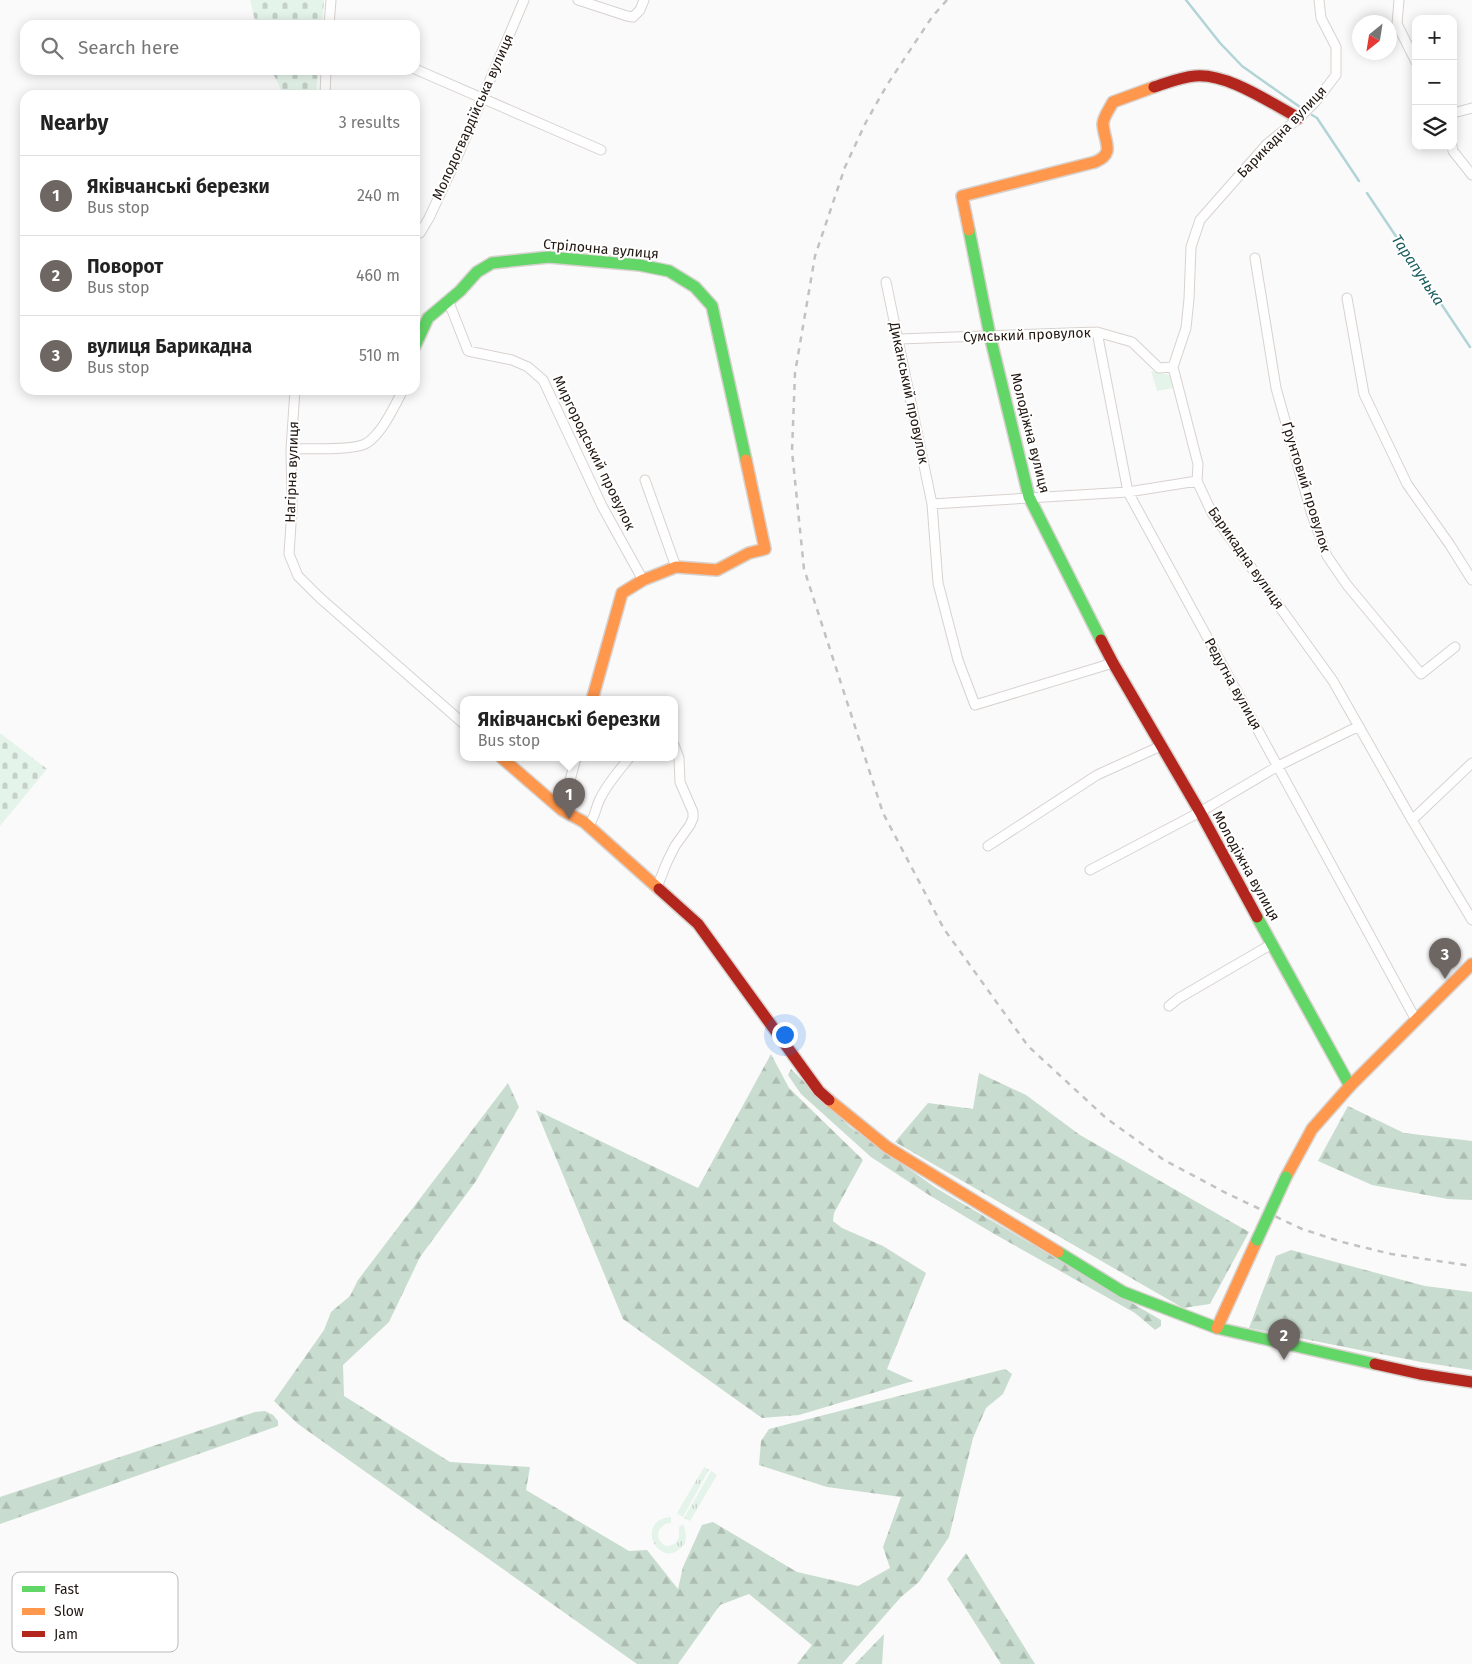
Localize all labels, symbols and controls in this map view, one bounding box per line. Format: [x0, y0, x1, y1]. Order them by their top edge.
north arrow [1352, 15, 1397, 60]
map controls [1412, 15, 1457, 150]
button: + [1412, 15, 1457, 60]
search box [20, 20, 420, 75]
street label: Молодогвардійська вулиця [429, 31, 517, 203]
icon: search [38, 34, 66, 62]
text: Search here [78, 36, 179, 59]
button: − [1412, 60, 1457, 105]
street label: Барикадна вулиця [1234, 82, 1330, 182]
button: layers [1412, 105, 1457, 150]
text: Nearby [40, 110, 108, 136]
text: 3 results [339, 113, 400, 132]
text: Яківчанські березки [87, 175, 270, 198]
text: 1 [52, 186, 60, 205]
text: 240 m [357, 186, 400, 205]
text: Bus stop [87, 198, 150, 217]
water label: Тарапунька [1388, 231, 1448, 309]
street label: Стрілочна вулиця [542, 235, 660, 263]
text: Поворот [87, 255, 163, 278]
text: 2 [52, 266, 60, 285]
text: 460 m [356, 266, 400, 285]
text: Bus stop [87, 278, 150, 297]
street label: Диканський провулок [885, 320, 932, 466]
street label: Сумський провулок [963, 324, 1092, 346]
text: вулиця Барикадна [87, 335, 252, 358]
text: 3 [52, 346, 60, 365]
text: 510 m [359, 346, 400, 365]
text: Bus stop [87, 358, 150, 377]
street label: Молодіжна вулиця [1007, 371, 1053, 495]
street label: Миргородський провулок [549, 373, 639, 534]
street label: Ґрунтовий провулок [1278, 420, 1334, 555]
street label: Нагірна вулиця [282, 421, 302, 523]
street label: Барикадна вулиця [1204, 503, 1288, 613]
street label: Редутна вулиця [1201, 635, 1265, 733]
popup [460, 696, 678, 761]
text: Яківчанські березки [478, 708, 660, 731]
text: Bus stop [478, 731, 540, 750]
pin: 1 [553, 778, 585, 819]
street label: Молодіжна вулиця [1209, 808, 1283, 924]
pin: 3 [1429, 938, 1461, 979]
your location [772, 1022, 798, 1048]
pin: 2 [1268, 1319, 1300, 1360]
legend [12, 1572, 178, 1652]
text: Fast [54, 1581, 80, 1598]
text: Slow [54, 1603, 84, 1620]
text: Jam [54, 1626, 78, 1643]

